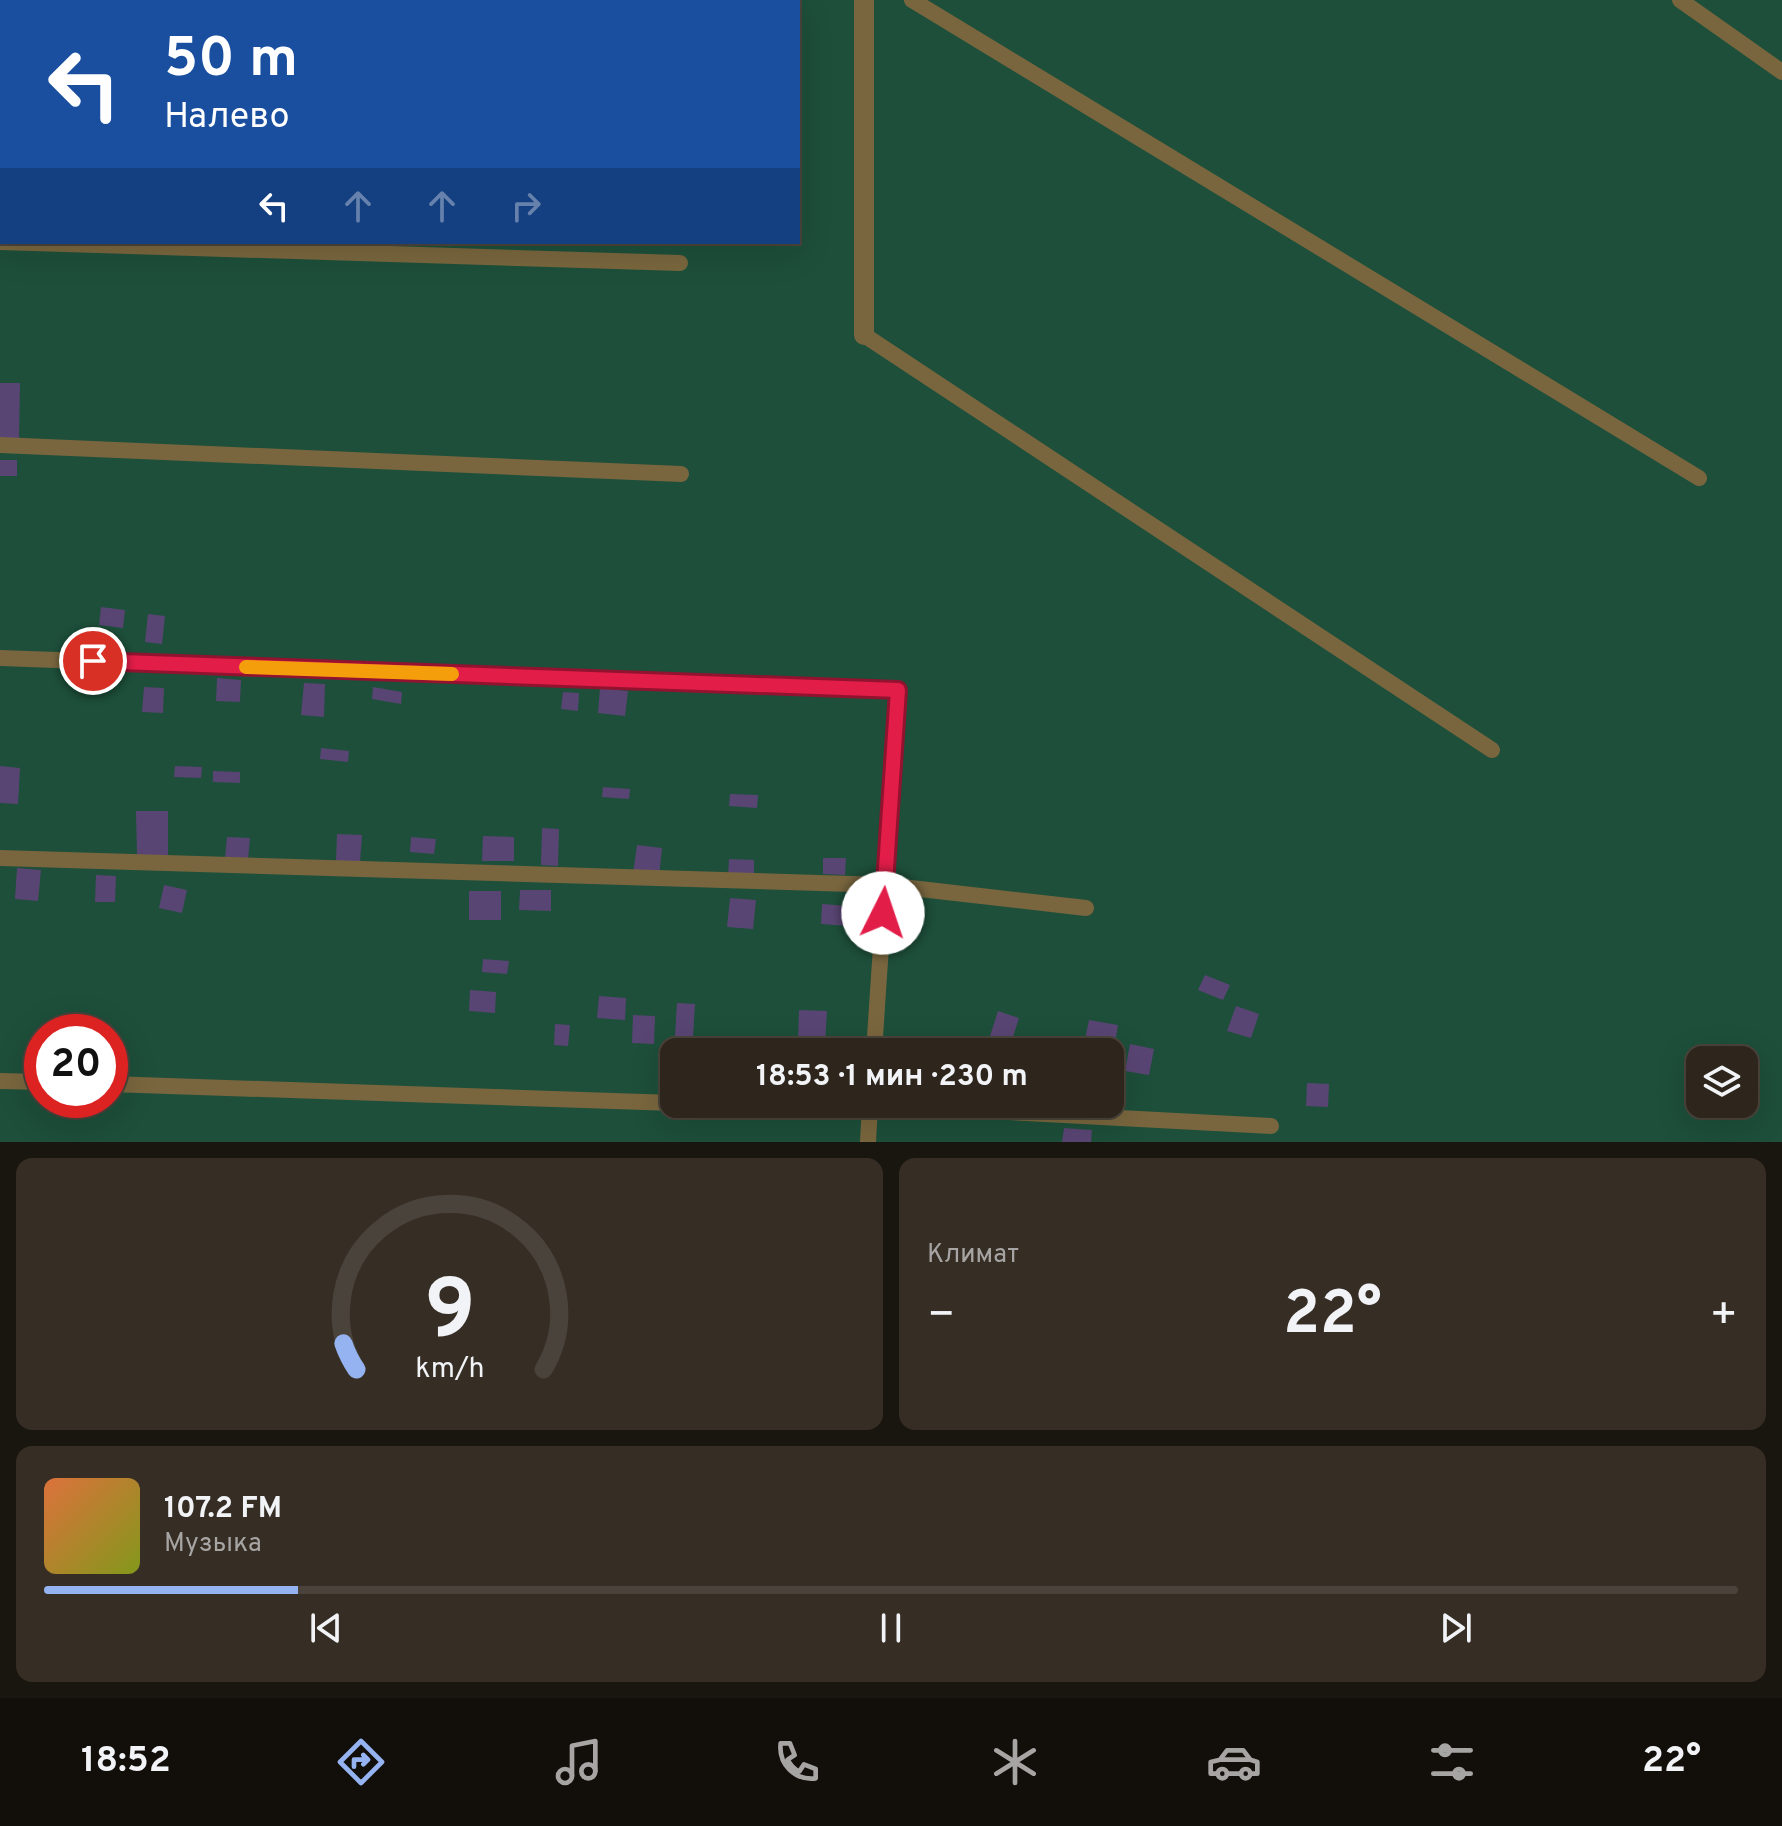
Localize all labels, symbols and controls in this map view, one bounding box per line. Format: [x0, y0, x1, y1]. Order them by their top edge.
text: 50 m [164, 26, 298, 96]
icon: left [32, 32, 136, 136]
text: Налево [164, 95, 290, 141]
icon: left [252, 184, 296, 228]
icon: ahead [336, 184, 380, 228]
icon: ahead [420, 184, 464, 228]
icon: right [504, 184, 548, 228]
pin [59, 627, 127, 695]
icon: arrive [71, 639, 115, 683]
position arrow [841, 871, 925, 955]
speed limit sign: 20 [24, 1014, 128, 1118]
map controls [1686, 1046, 1758, 1118]
button: layers [1686, 1046, 1758, 1118]
text: 18:53 · 1 мин · 230 m [756, 1059, 1028, 1096]
text: Климат [927, 1239, 1019, 1272]
text: 9 [424, 1263, 475, 1368]
text: 22° [1283, 1279, 1382, 1355]
text: − [927, 1289, 955, 1345]
text: + [1710, 1289, 1738, 1345]
text: km/h [415, 1352, 484, 1388]
text: 107.2 FM [164, 1491, 282, 1528]
text: Музыка [164, 1528, 262, 1561]
icon: previous [304, 1606, 348, 1650]
icon: pause [869, 1606, 913, 1650]
icon: next [1434, 1606, 1478, 1650]
icon: directions [333, 1734, 389, 1790]
icon: music [551, 1734, 607, 1790]
icon: phone [769, 1734, 825, 1790]
icon: climate [987, 1734, 1043, 1790]
icon: car [1206, 1734, 1262, 1790]
icon: filters [1424, 1734, 1480, 1790]
text: 18:52 [81, 1739, 171, 1785]
text: 22° [1642, 1739, 1701, 1785]

